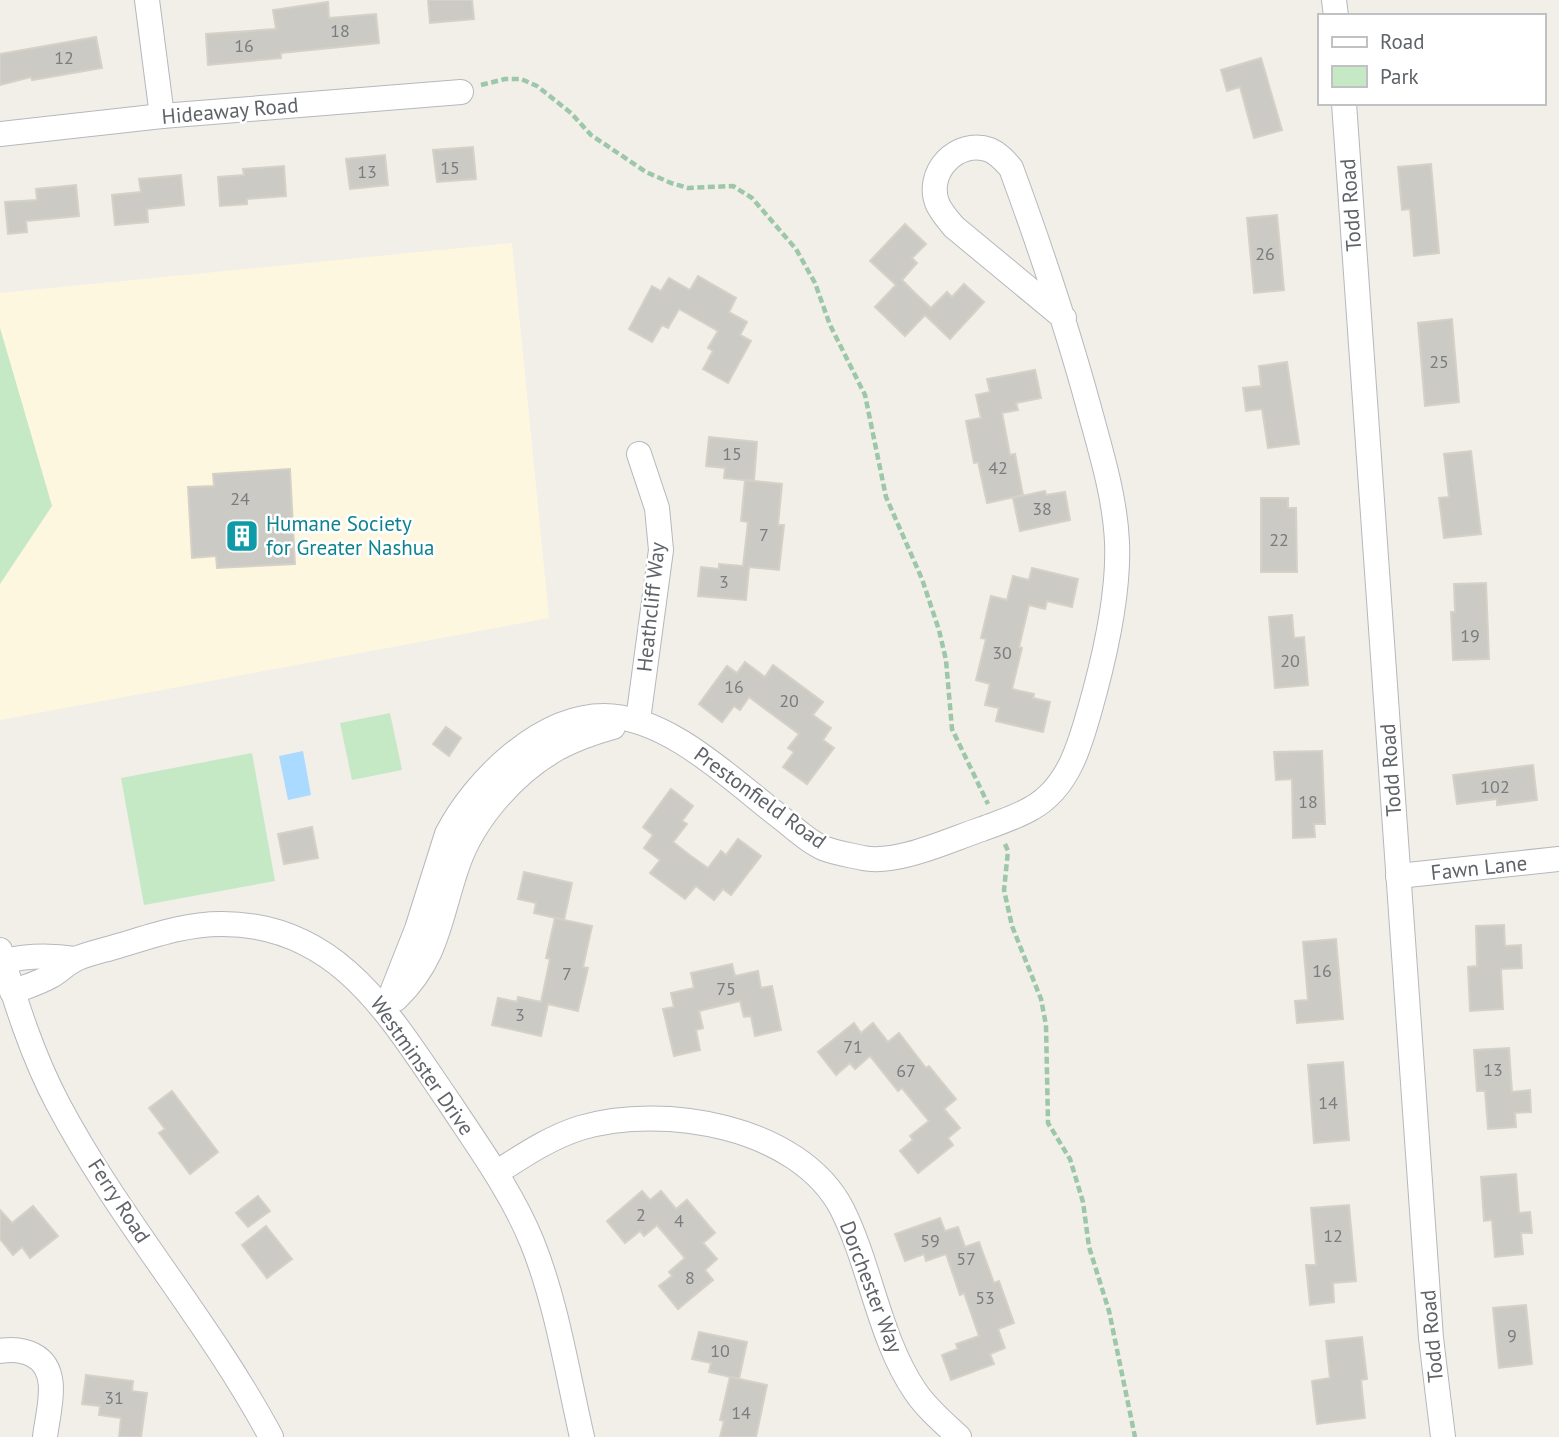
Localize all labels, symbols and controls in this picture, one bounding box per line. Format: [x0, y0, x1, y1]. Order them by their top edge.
legend [1318, 14, 1545, 105]
house number: 18 [330, 19, 350, 42]
text: Road [1380, 28, 1424, 55]
house number: 16 [234, 34, 254, 57]
house number: 12 [54, 46, 74, 69]
text: Park [1380, 63, 1419, 90]
street label: Hideaway Road [161, 91, 299, 130]
house number: 15 [440, 156, 460, 179]
street label: Todd Road [1334, 158, 1367, 252]
house number: 13 [357, 160, 377, 183]
house number: 26 [1255, 242, 1275, 265]
house number: 25 [1429, 350, 1449, 373]
house number: 15 [722, 442, 742, 465]
house number: 42 [988, 456, 1008, 479]
house number: 24 [230, 487, 250, 510]
house number: 38 [1032, 497, 1052, 520]
place label: Humane Society for Greater Nashua [266, 510, 434, 561]
building icon: Humane Society for Greater Nashua [223, 517, 261, 555]
house number: 7 [759, 523, 769, 546]
house number: 22 [1269, 528, 1289, 551]
street label: Heathcliff Way [630, 541, 671, 673]
house number: 3 [719, 570, 729, 593]
house number: 19 [1460, 624, 1480, 647]
house number: 30 [992, 641, 1012, 664]
house number: 20 [1280, 649, 1300, 672]
house number: 16 [724, 675, 744, 698]
house number: 20 [779, 689, 799, 712]
street label: Todd Road [1374, 723, 1407, 817]
street label: Prestonfield Road [689, 741, 832, 855]
house number: 102 [1480, 775, 1510, 798]
house number: 18 [1298, 790, 1318, 813]
street label: Fawn Lane [1429, 849, 1528, 886]
house number: 16 [1312, 959, 1332, 982]
house number: 7 [562, 962, 572, 985]
house number: 75 [716, 977, 736, 1000]
street label: Westminster Drive [364, 991, 480, 1140]
house number: 3 [515, 1003, 525, 1026]
house number: 71 [843, 1035, 863, 1058]
house number: 13 [1483, 1058, 1503, 1081]
house number: 67 [896, 1059, 916, 1082]
house number: 14 [1318, 1091, 1338, 1114]
street label: Ferry Road [82, 1154, 157, 1248]
house number: 2 [636, 1203, 646, 1226]
house number: 4 [674, 1209, 684, 1232]
street label: Dorchester Way [834, 1217, 909, 1357]
house number: 12 [1323, 1224, 1343, 1247]
house number: 59 [920, 1229, 940, 1252]
house number: 57 [956, 1247, 976, 1270]
house number: 8 [685, 1266, 695, 1289]
house number: 53 [975, 1286, 995, 1309]
street label: Todd Road [1414, 1289, 1449, 1383]
house number: 9 [1507, 1324, 1517, 1347]
house number: 10 [710, 1339, 730, 1362]
house number: 31 [104, 1386, 124, 1409]
house number: 14 [731, 1401, 751, 1424]

